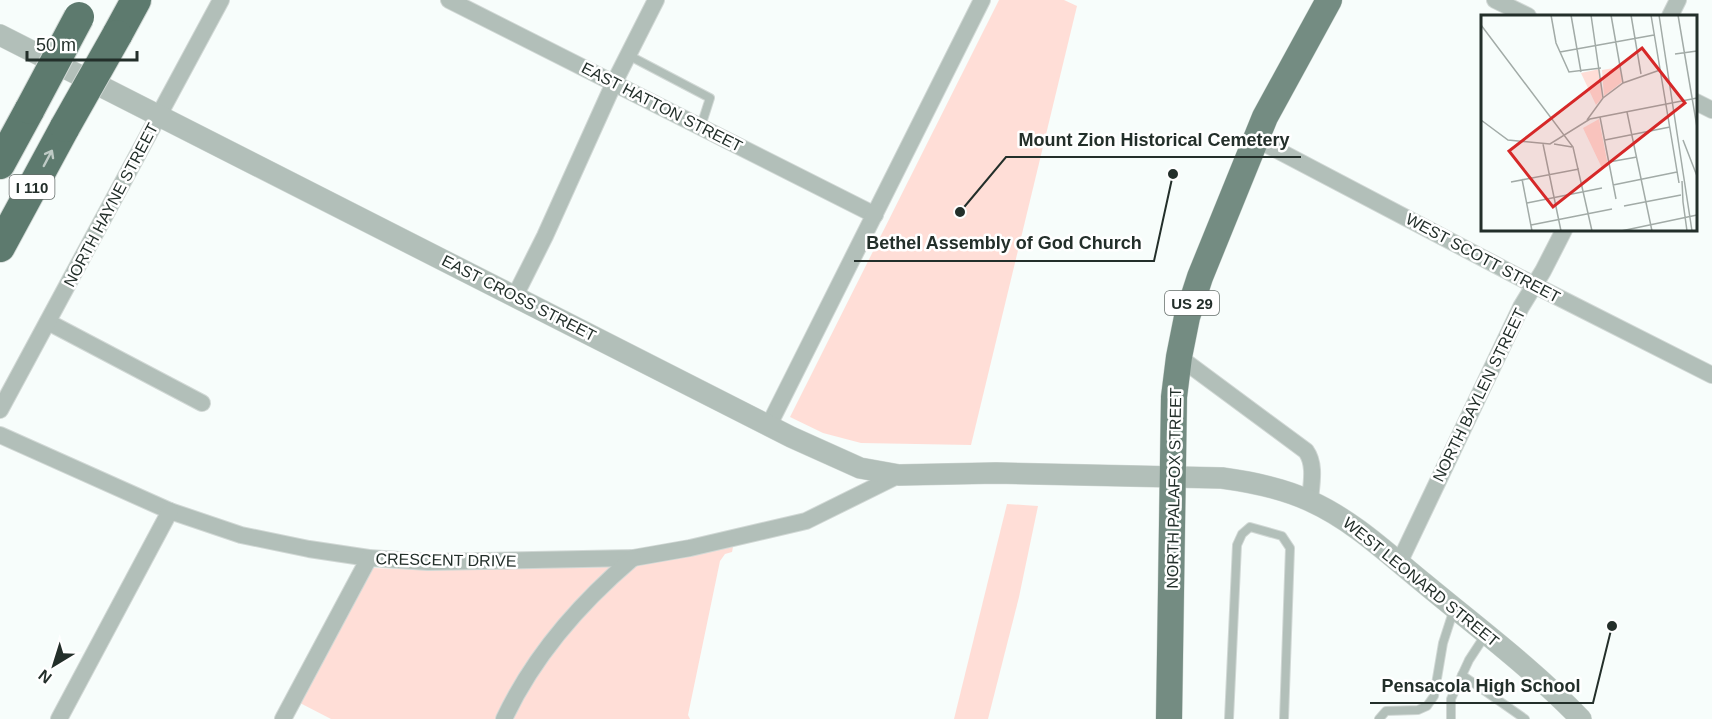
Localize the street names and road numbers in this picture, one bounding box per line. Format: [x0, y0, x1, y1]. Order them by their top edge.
street label: EAST HATTON STREET [579, 59, 745, 155]
street label: NORTH HAYNE STREET [61, 120, 161, 290]
road number: I 110 [9, 175, 54, 199]
street label: WEST SCOTT STREET [1403, 210, 1563, 306]
street label: EAST CROSS STREET [439, 252, 599, 344]
road number: US 29 [1165, 291, 1219, 315]
street label: NORTH BAYLEN STREET [1430, 305, 1529, 484]
street label: NORTH PALAFOX STREET [1164, 387, 1184, 589]
street label: WEST LEONARD STREET [1340, 514, 1502, 650]
street label: CRESCENT DRIVE [375, 550, 517, 570]

